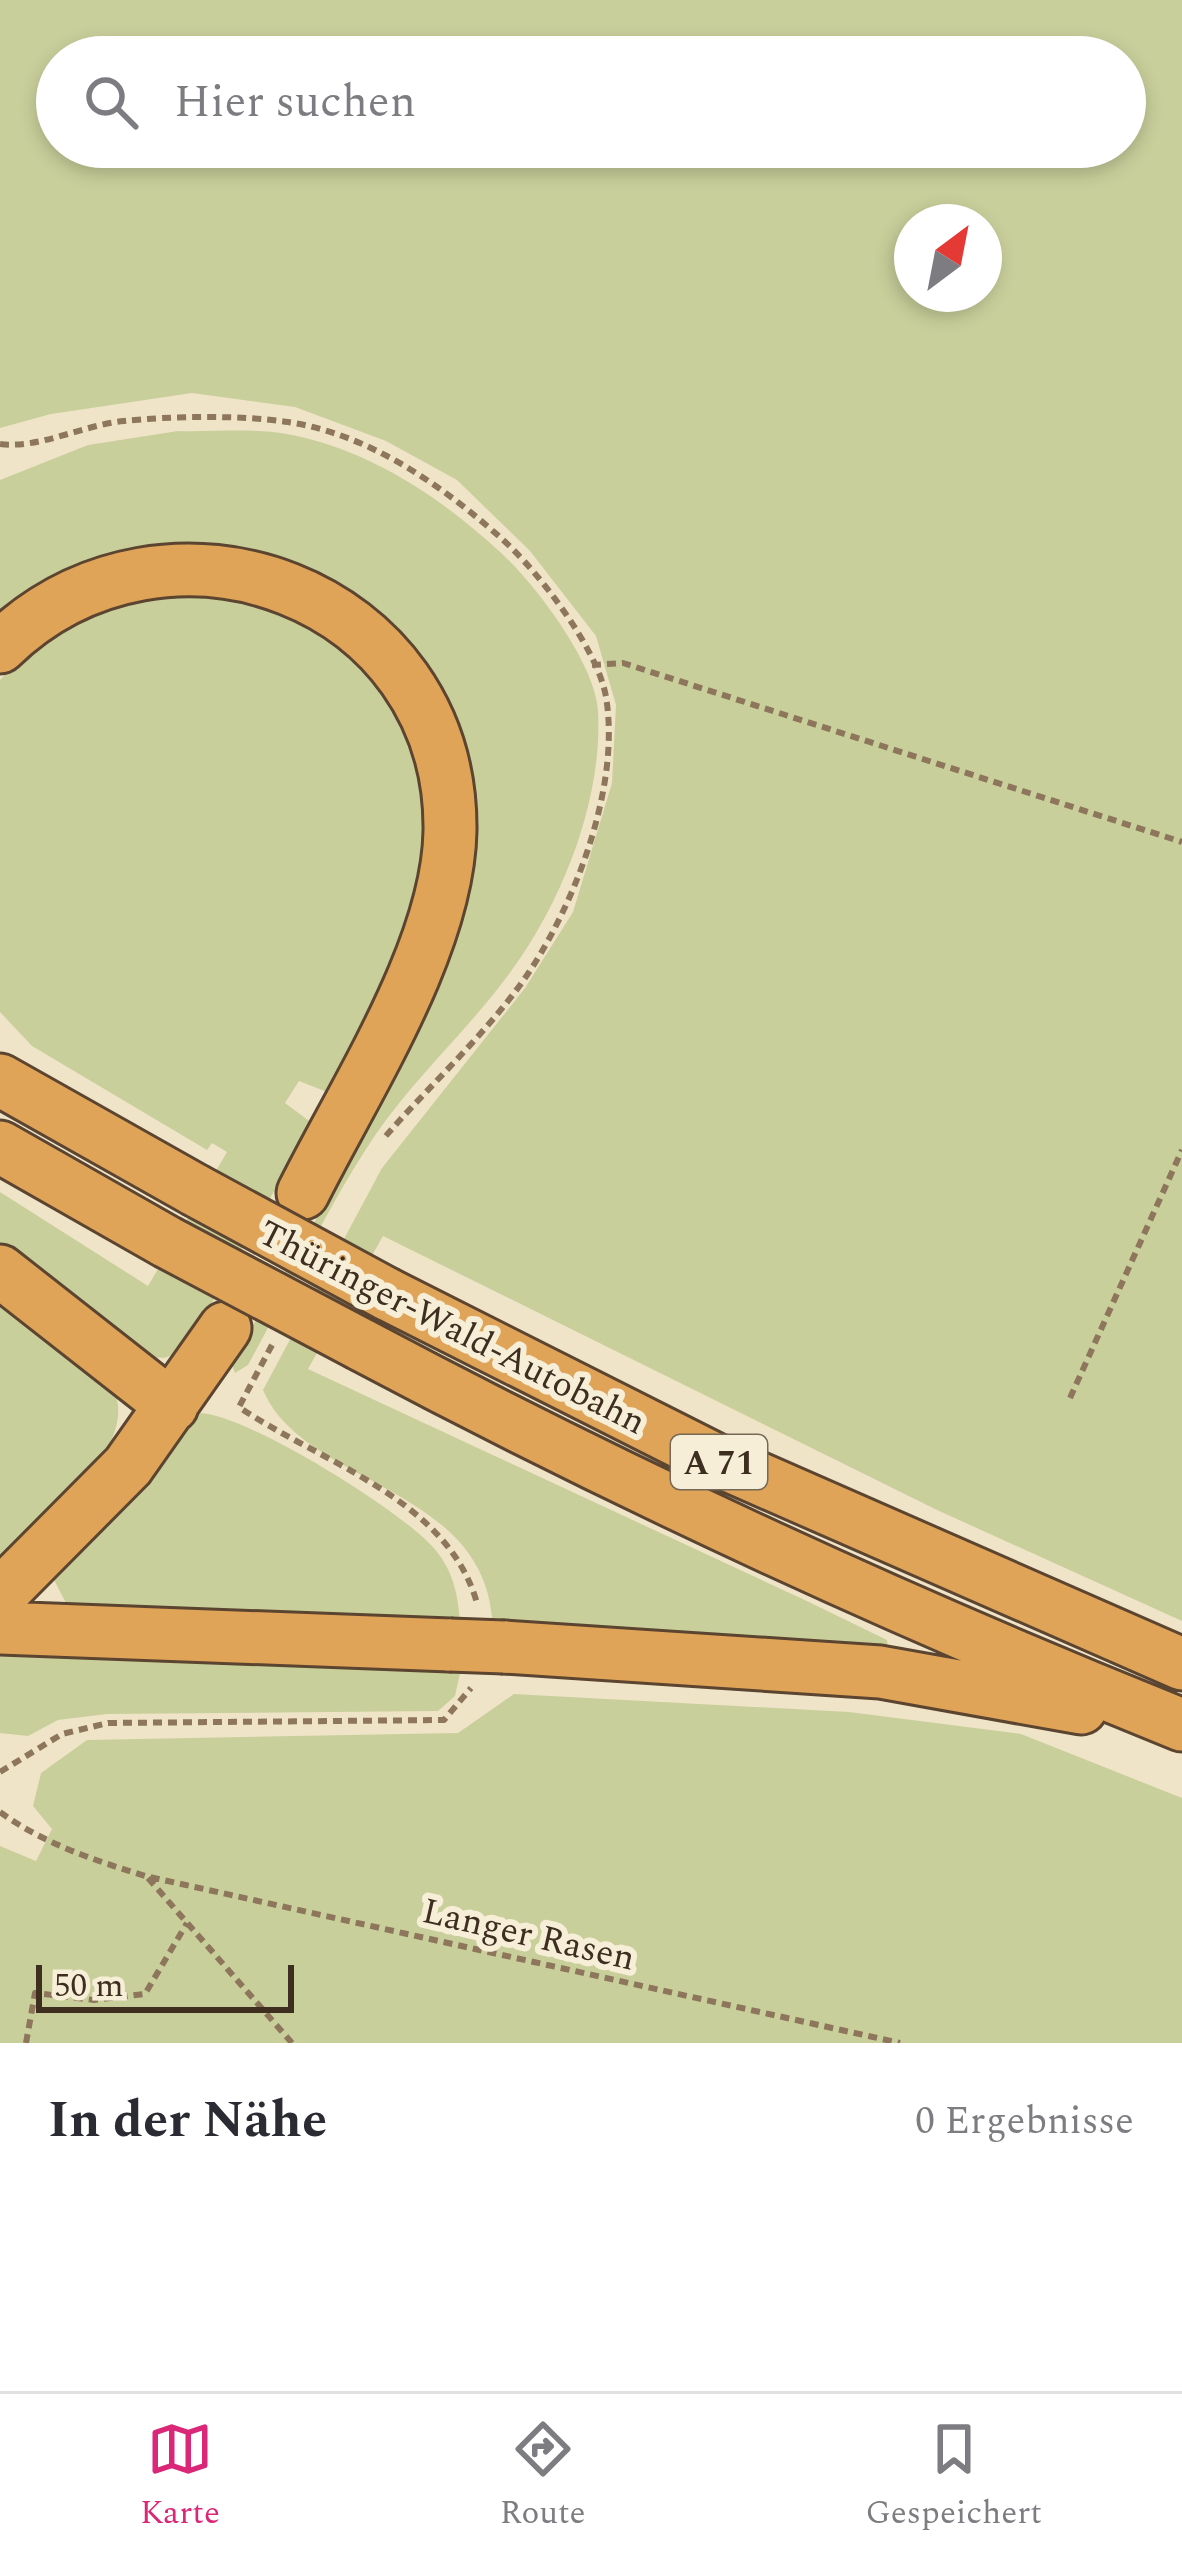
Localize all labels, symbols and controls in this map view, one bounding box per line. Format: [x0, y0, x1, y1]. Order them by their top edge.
search box [36, 36, 1146, 168]
text: Hier suchen [174, 68, 416, 137]
icon: search [78, 69, 144, 135]
north arrow [894, 204, 1002, 312]
street label: Thüringer-Wald-Autobahn [248, 1206, 655, 1450]
road number: A 71 [671, 1435, 767, 1489]
street label: Langer Rasen [417, 1884, 640, 1987]
scale bar [36, 1959, 294, 2012]
text: 50 m [54, 1961, 124, 2011]
text: In der Nähe [48, 2082, 327, 2160]
text: 0 Ergebnisse [915, 2092, 1134, 2151]
tab: Karte [140, 2416, 220, 2538]
tab: Route [500, 2416, 586, 2538]
tab: Gespeichert [866, 2416, 1042, 2538]

